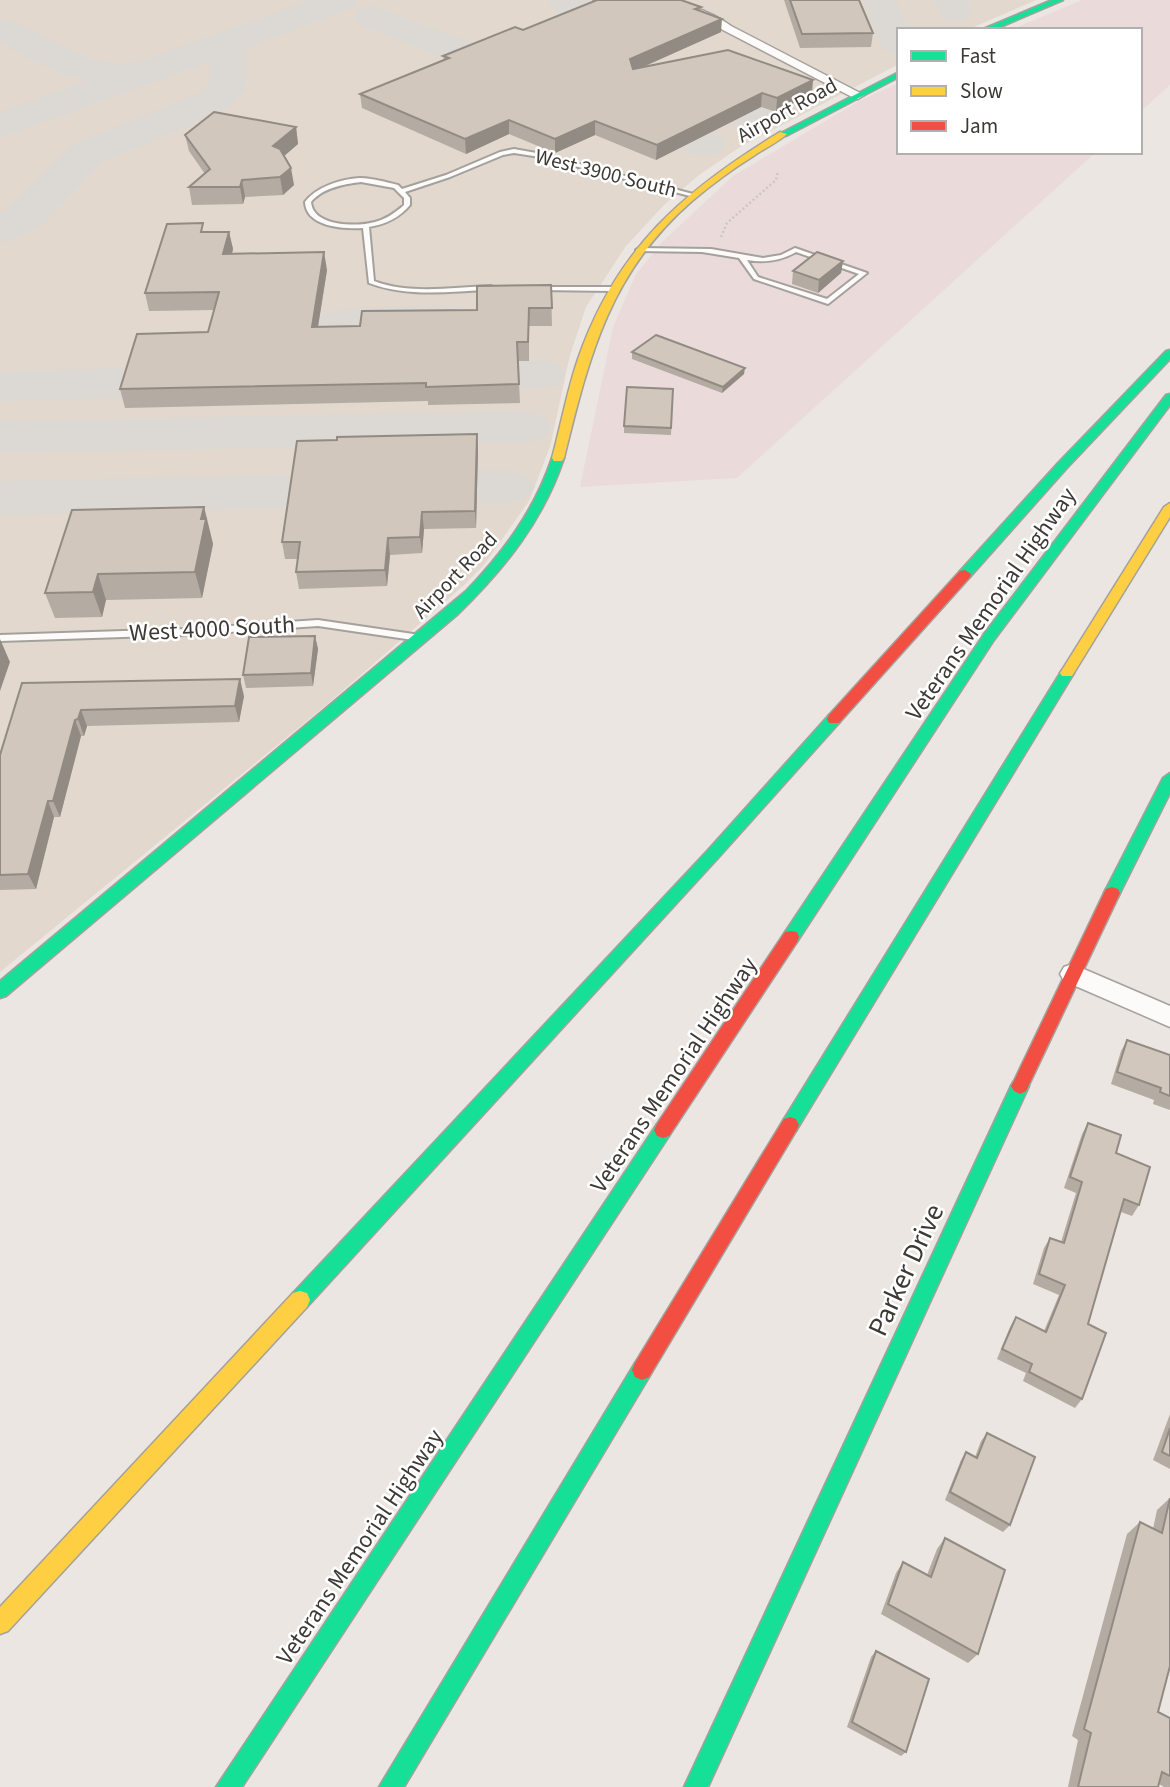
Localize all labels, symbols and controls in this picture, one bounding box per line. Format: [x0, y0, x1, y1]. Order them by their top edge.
legend [897, 28, 1142, 154]
text: Fast [960, 41, 996, 71]
street label: Airport Road [731, 70, 843, 150]
text: Slow [960, 76, 1003, 106]
text: Jam [960, 111, 998, 141]
street label: West 3900 South [532, 141, 680, 205]
street label: Veterans Memorial Highway [897, 480, 1085, 728]
street label: Airport Road [406, 525, 504, 625]
street label: West 4000 South [128, 607, 296, 651]
street label: Veterans Memorial Highway [582, 950, 766, 1200]
street label: Parker Drive [858, 1197, 954, 1343]
street label: Veterans Memorial Highway [268, 1422, 452, 1672]

